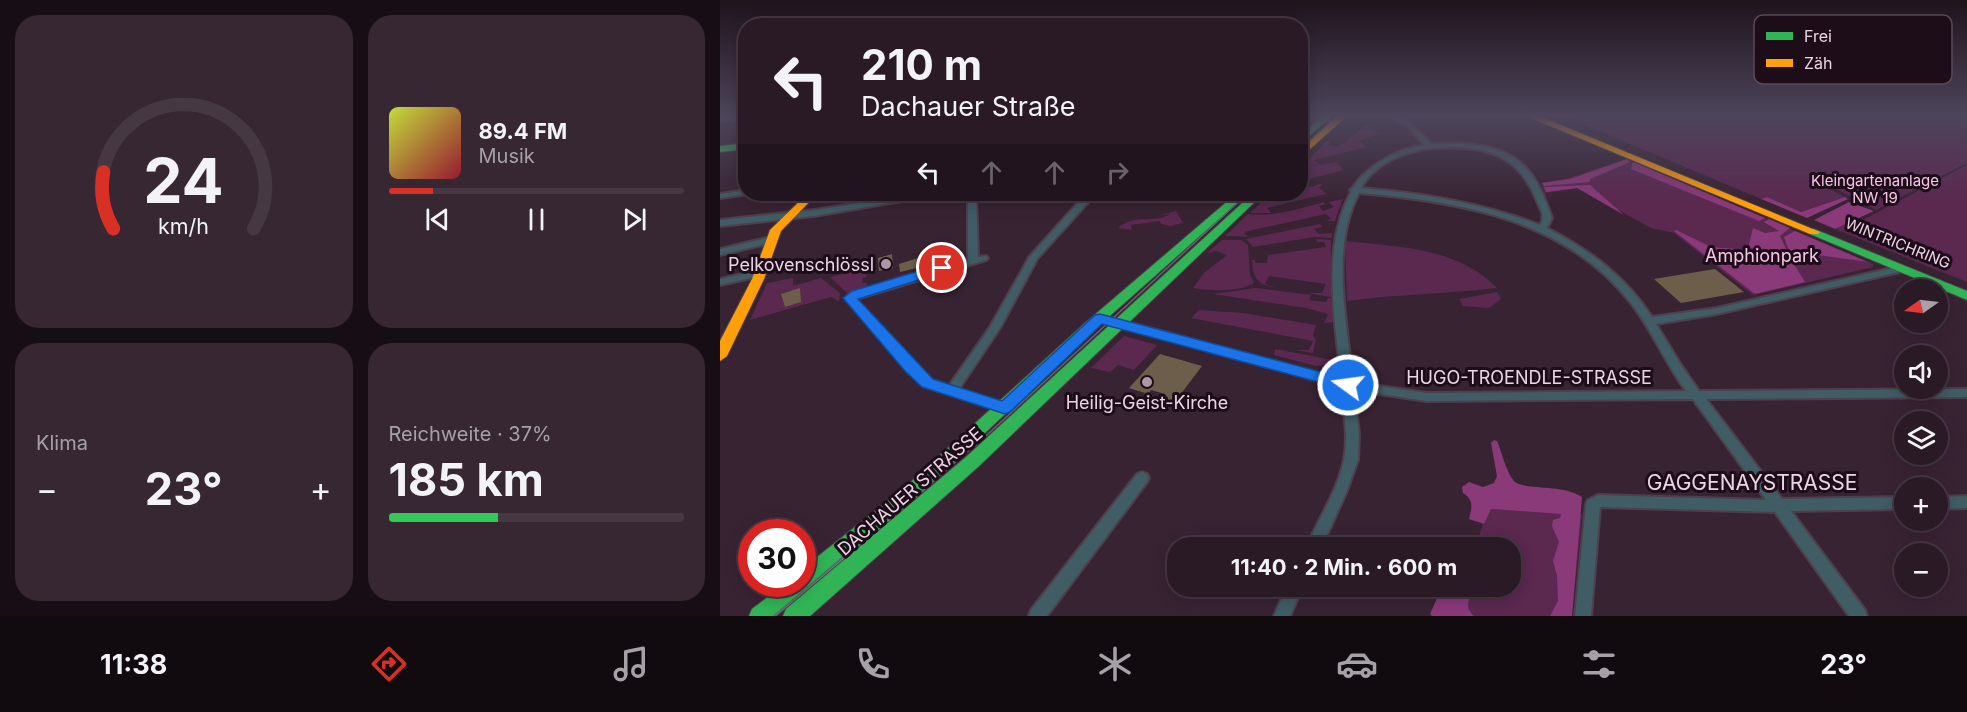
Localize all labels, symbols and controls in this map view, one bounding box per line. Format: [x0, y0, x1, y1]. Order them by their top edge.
legend [1754, 15, 1952, 84]
text: Frei [1804, 26, 1832, 46]
text: 210 m [861, 39, 982, 90]
icon: left [762, 42, 840, 120]
text: Zäh [1804, 53, 1833, 73]
text: Dachauer Straße [861, 90, 1076, 123]
text: 89.4 FM [479, 118, 567, 144]
text: 24 [143, 143, 224, 218]
text: Musik [479, 144, 535, 168]
icon: left [912, 156, 945, 189]
icon: ahead [975, 156, 1008, 189]
icon: ahead [1038, 156, 1071, 189]
icon: right [1101, 156, 1134, 189]
park label: Kleingartenanlage NW 19 [1811, 171, 1939, 207]
icon: previous [421, 203, 454, 236]
icon: pause [520, 203, 553, 236]
icon: next [618, 203, 651, 236]
text: km/h [158, 213, 209, 239]
street label: WINTRICHRING [1843, 213, 1953, 273]
pin [916, 242, 967, 293]
park label: Amphionpark [1705, 245, 1819, 266]
icon: arrive [925, 251, 958, 284]
place label: Pelkovenschlössl [728, 254, 874, 275]
marker: Pelkovenschlössl [879, 257, 893, 271]
north arrow [1894, 279, 1948, 333]
map controls [1894, 279, 1948, 597]
button: sound [1894, 345, 1948, 399]
position arrow [1316, 353, 1380, 417]
street label: HUGO-TROENDLE-STRASSE [1406, 367, 1652, 388]
marker: Heilig-Geist-Kirche [1140, 375, 1154, 389]
place label: Heilig-Geist-Kirche [1066, 392, 1228, 413]
button: layers [1894, 411, 1948, 465]
text: Reichweite · 37% [389, 422, 552, 446]
street label: DACHAUER STRASSE [833, 422, 987, 560]
text: Klima [36, 431, 88, 455]
text: 185 km [389, 452, 544, 507]
text: 23° [145, 461, 223, 516]
text: − [36, 469, 58, 509]
text: + [310, 469, 331, 509]
street label: GAGGENAYSTRASSE [1647, 470, 1857, 495]
button: + [1894, 477, 1948, 531]
speed limit sign: 30 [738, 519, 816, 597]
button: − [1894, 543, 1948, 597]
text: 11:40 · 2 Min. · 600 m [1231, 554, 1457, 580]
icon: directions [368, 643, 410, 685]
icon: music [610, 643, 652, 685]
icon: phone [852, 643, 894, 685]
icon: climate [1094, 643, 1136, 685]
icon: car [1336, 643, 1378, 685]
icon: filters [1578, 643, 1620, 685]
text: 11:38 [100, 648, 167, 681]
text: 23° [1820, 648, 1867, 681]

